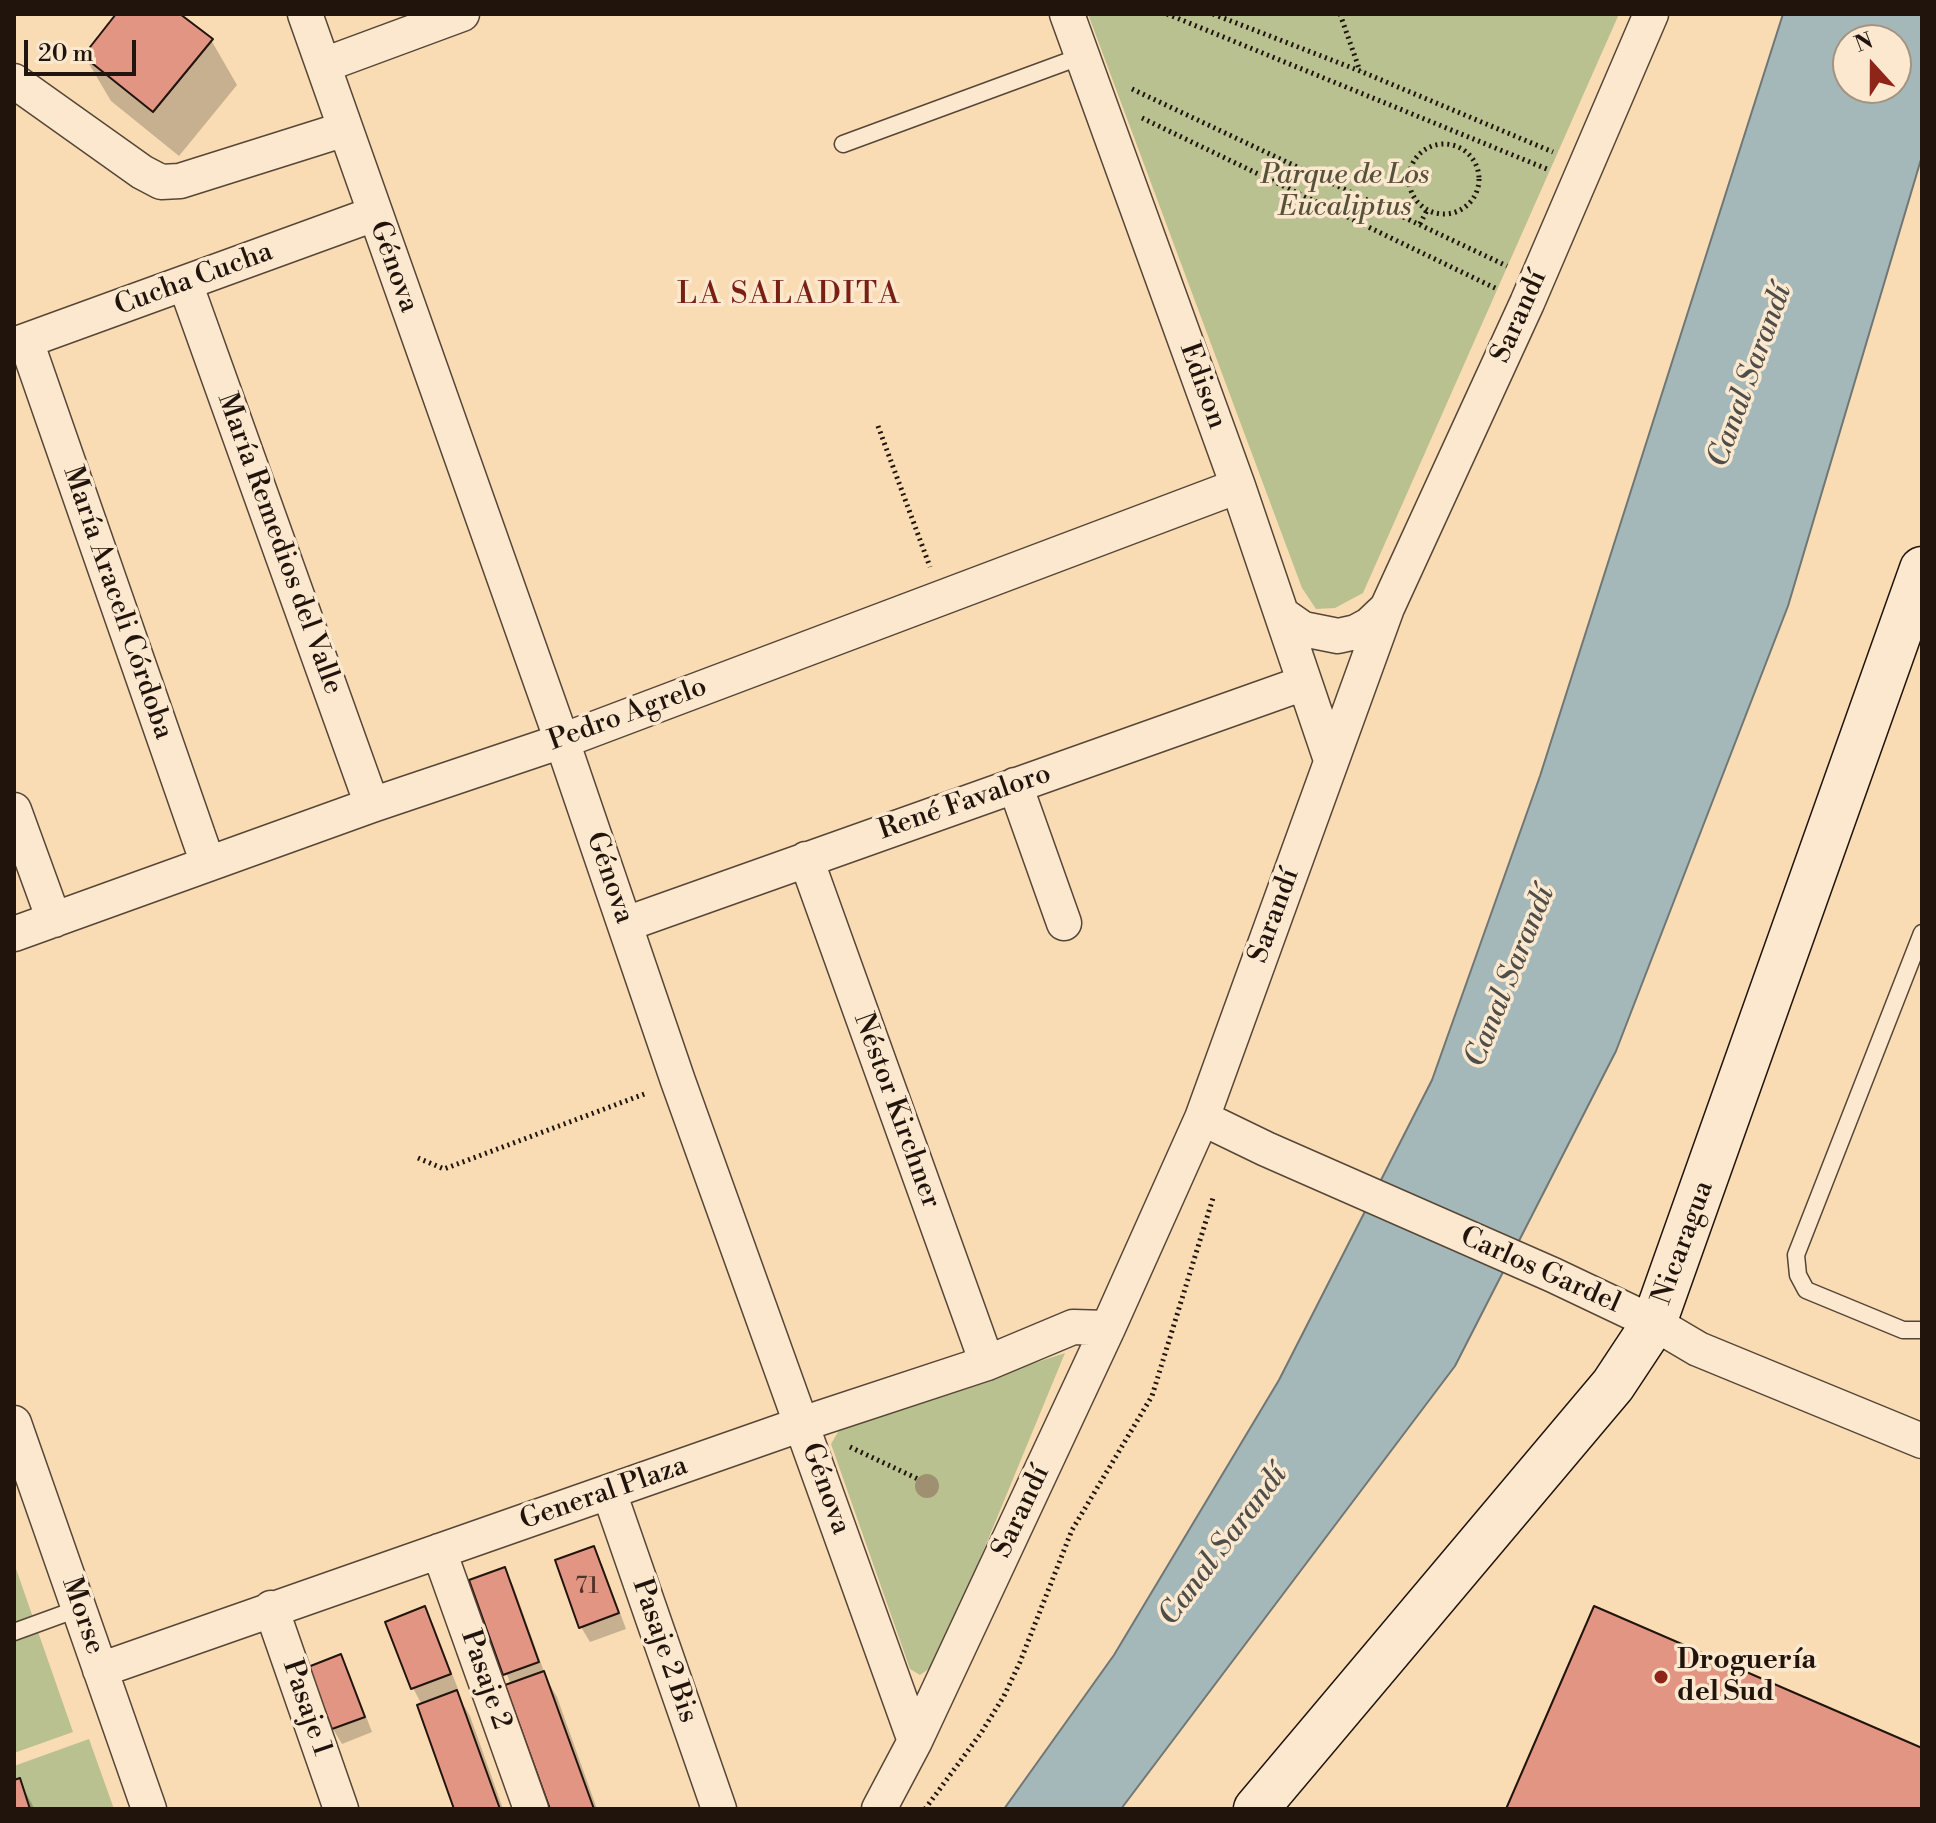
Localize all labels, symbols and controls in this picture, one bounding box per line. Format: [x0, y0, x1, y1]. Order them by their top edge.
scale bar [28, 24, 140, 74]
north arrow [1832, 24, 1912, 104]
text: N [1851, 27, 1877, 59]
text: 20 m [38, 39, 94, 69]
park label: Parque de Los Eucaliptus [1261, 159, 1429, 225]
street label: Génova [361, 217, 425, 317]
street label: Cucha Cucha [110, 236, 278, 324]
street label: Sarandí [1485, 265, 1555, 369]
district label: LA SALADITA [677, 278, 901, 314]
water label: Canal Sarandí [1701, 280, 1801, 472]
street label: Edison [1171, 338, 1233, 434]
street label: María Remedios del Valle [209, 389, 349, 699]
street label: María Araceli Córdoba [55, 462, 179, 744]
street label: Pedro Agrelo [544, 671, 712, 759]
street label: René Favaloro [874, 758, 1056, 848]
street label: Génova [578, 828, 640, 928]
street label: Sarandí [1242, 864, 1308, 968]
water label: Canal Sarandí [1458, 881, 1564, 1073]
street label: Néstor Kirchner [845, 1009, 947, 1213]
street label: Nicaragua [1646, 1177, 1722, 1309]
street label: Carlos Gardel [1455, 1221, 1625, 1321]
street label: Génova [793, 1439, 857, 1539]
street label: General Plaza [516, 1450, 692, 1538]
water label: Canal Sarandí [1152, 1458, 1296, 1634]
street label: Sarandí [986, 1460, 1058, 1564]
street label: Morse [53, 1573, 111, 1659]
house number: 71 [575, 1573, 599, 1601]
street label: Pasaje 2 Bis [624, 1575, 704, 1727]
street label: Pasaje 2 [452, 1626, 518, 1734]
place label: Droguería del Sud [1677, 1644, 1816, 1710]
street label: Pasaje 1 [274, 1656, 338, 1760]
marker: Droguería del Sud [1652, 1668, 1670, 1686]

